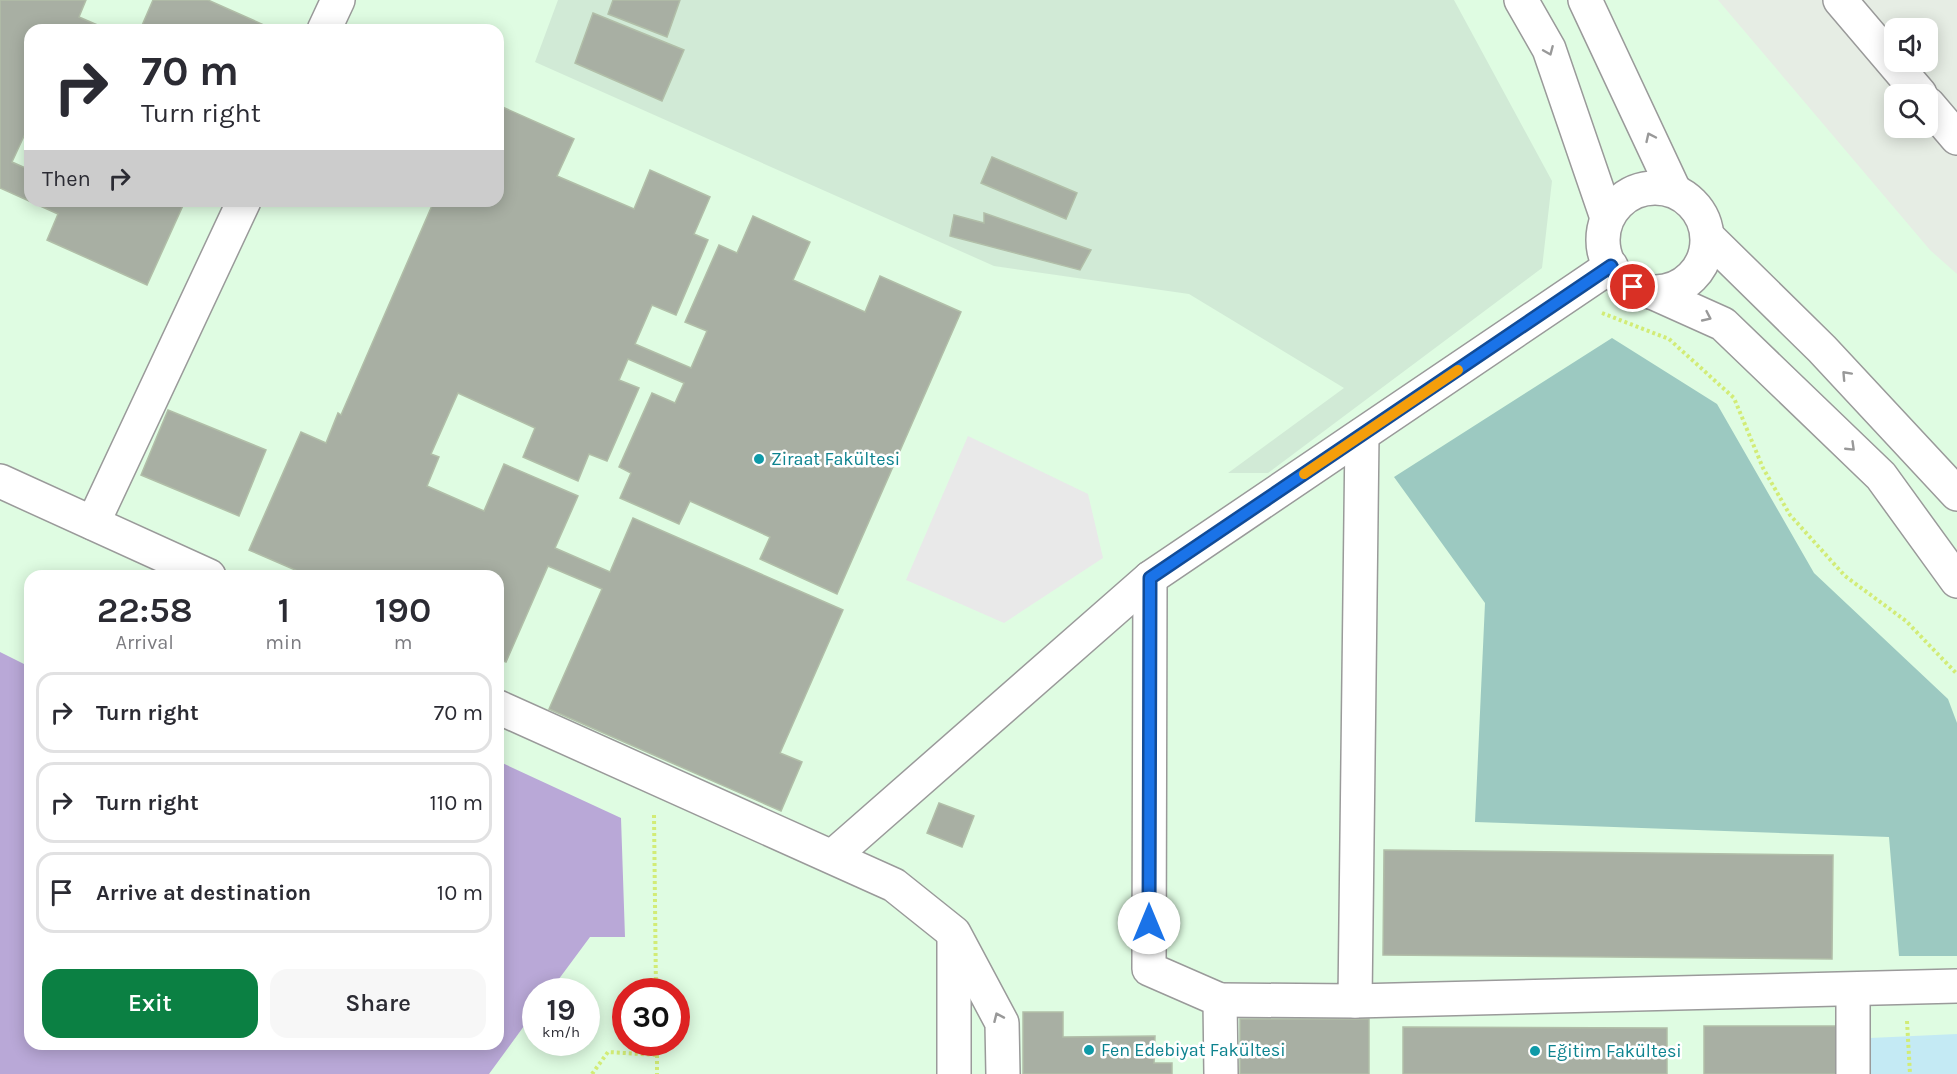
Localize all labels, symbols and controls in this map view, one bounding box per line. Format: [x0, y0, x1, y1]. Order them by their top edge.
map controls [1884, 18, 1938, 138]
button: sound [1884, 18, 1938, 72]
one-way arrow [1542, 45, 1554, 56]
text: 70 m [141, 46, 239, 96]
icon: right [42, 48, 120, 126]
button: search [1884, 84, 1938, 138]
text: Turn right [141, 97, 261, 129]
one-way arrow [1645, 132, 1657, 143]
icon: right [103, 162, 136, 195]
text: Then [42, 166, 91, 192]
pin [1607, 261, 1658, 312]
icon: arrive [1616, 270, 1649, 303]
one-way arrow [1701, 310, 1712, 322]
one-way arrow [1842, 371, 1853, 381]
one-way arrow [1843, 440, 1854, 451]
place label: Ziraat Fakültesi [771, 448, 900, 470]
marker: Ziraat Fakültesi [752, 452, 766, 466]
text: 22:58 [97, 589, 193, 631]
text: 1 [277, 589, 290, 631]
text: 190 [375, 589, 431, 631]
text: Arrival [115, 631, 174, 654]
text: min [265, 631, 302, 654]
text: m [394, 631, 412, 654]
icon: right [45, 696, 78, 729]
text: Turn right [96, 700, 199, 726]
text: 70 m [434, 700, 483, 726]
icon: right [45, 786, 78, 819]
text: Turn right [96, 790, 199, 816]
text: 110 m [430, 790, 483, 816]
icon: arrive [45, 876, 78, 909]
text: Arrive at destination [96, 880, 311, 906]
text: 10 m [437, 880, 483, 906]
position arrow [1117, 891, 1181, 955]
button: Exit [42, 969, 258, 1038]
button: Share [270, 969, 486, 1038]
speed limit sign: 30 [612, 978, 690, 1056]
text: 19 [546, 992, 575, 1028]
one-way arrow [993, 1012, 1005, 1023]
text: km/h [542, 1023, 580, 1041]
place label: Fen Edebiyat Fakültesi [1101, 1039, 1286, 1061]
place label: Eğitim Fakültesi [1547, 1040, 1682, 1062]
marker: Fen Edebiyat Fakültesi [1082, 1043, 1096, 1057]
marker: Eğitim Fakültesi [1528, 1044, 1542, 1058]

